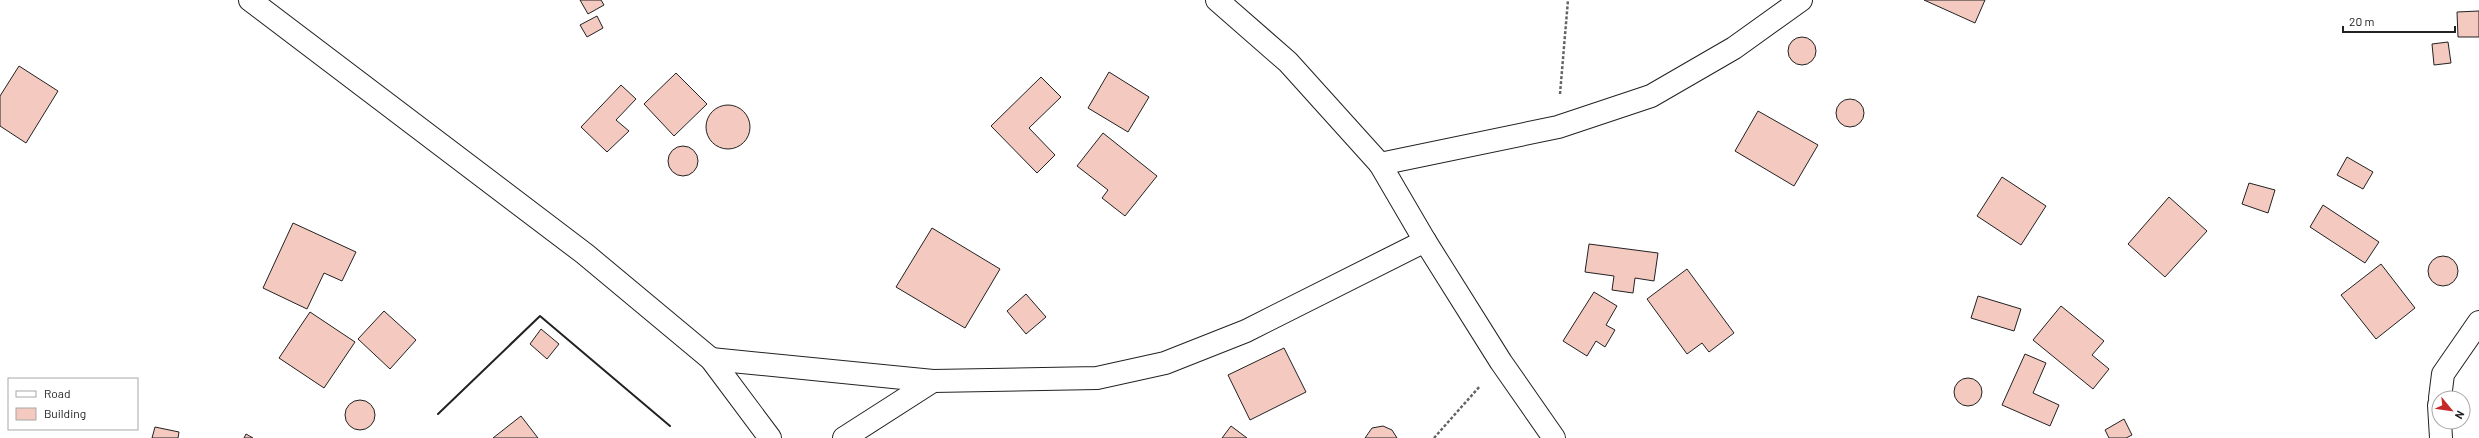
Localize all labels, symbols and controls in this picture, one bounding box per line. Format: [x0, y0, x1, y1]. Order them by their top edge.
scale bar [2343, 8, 2455, 34]
text: 20 m [2349, 14, 2375, 28]
legend [8, 378, 138, 430]
text: Road [44, 386, 71, 400]
north arrow [2431, 390, 2471, 430]
text: Building [44, 406, 86, 420]
text: N [2453, 409, 2468, 421]

